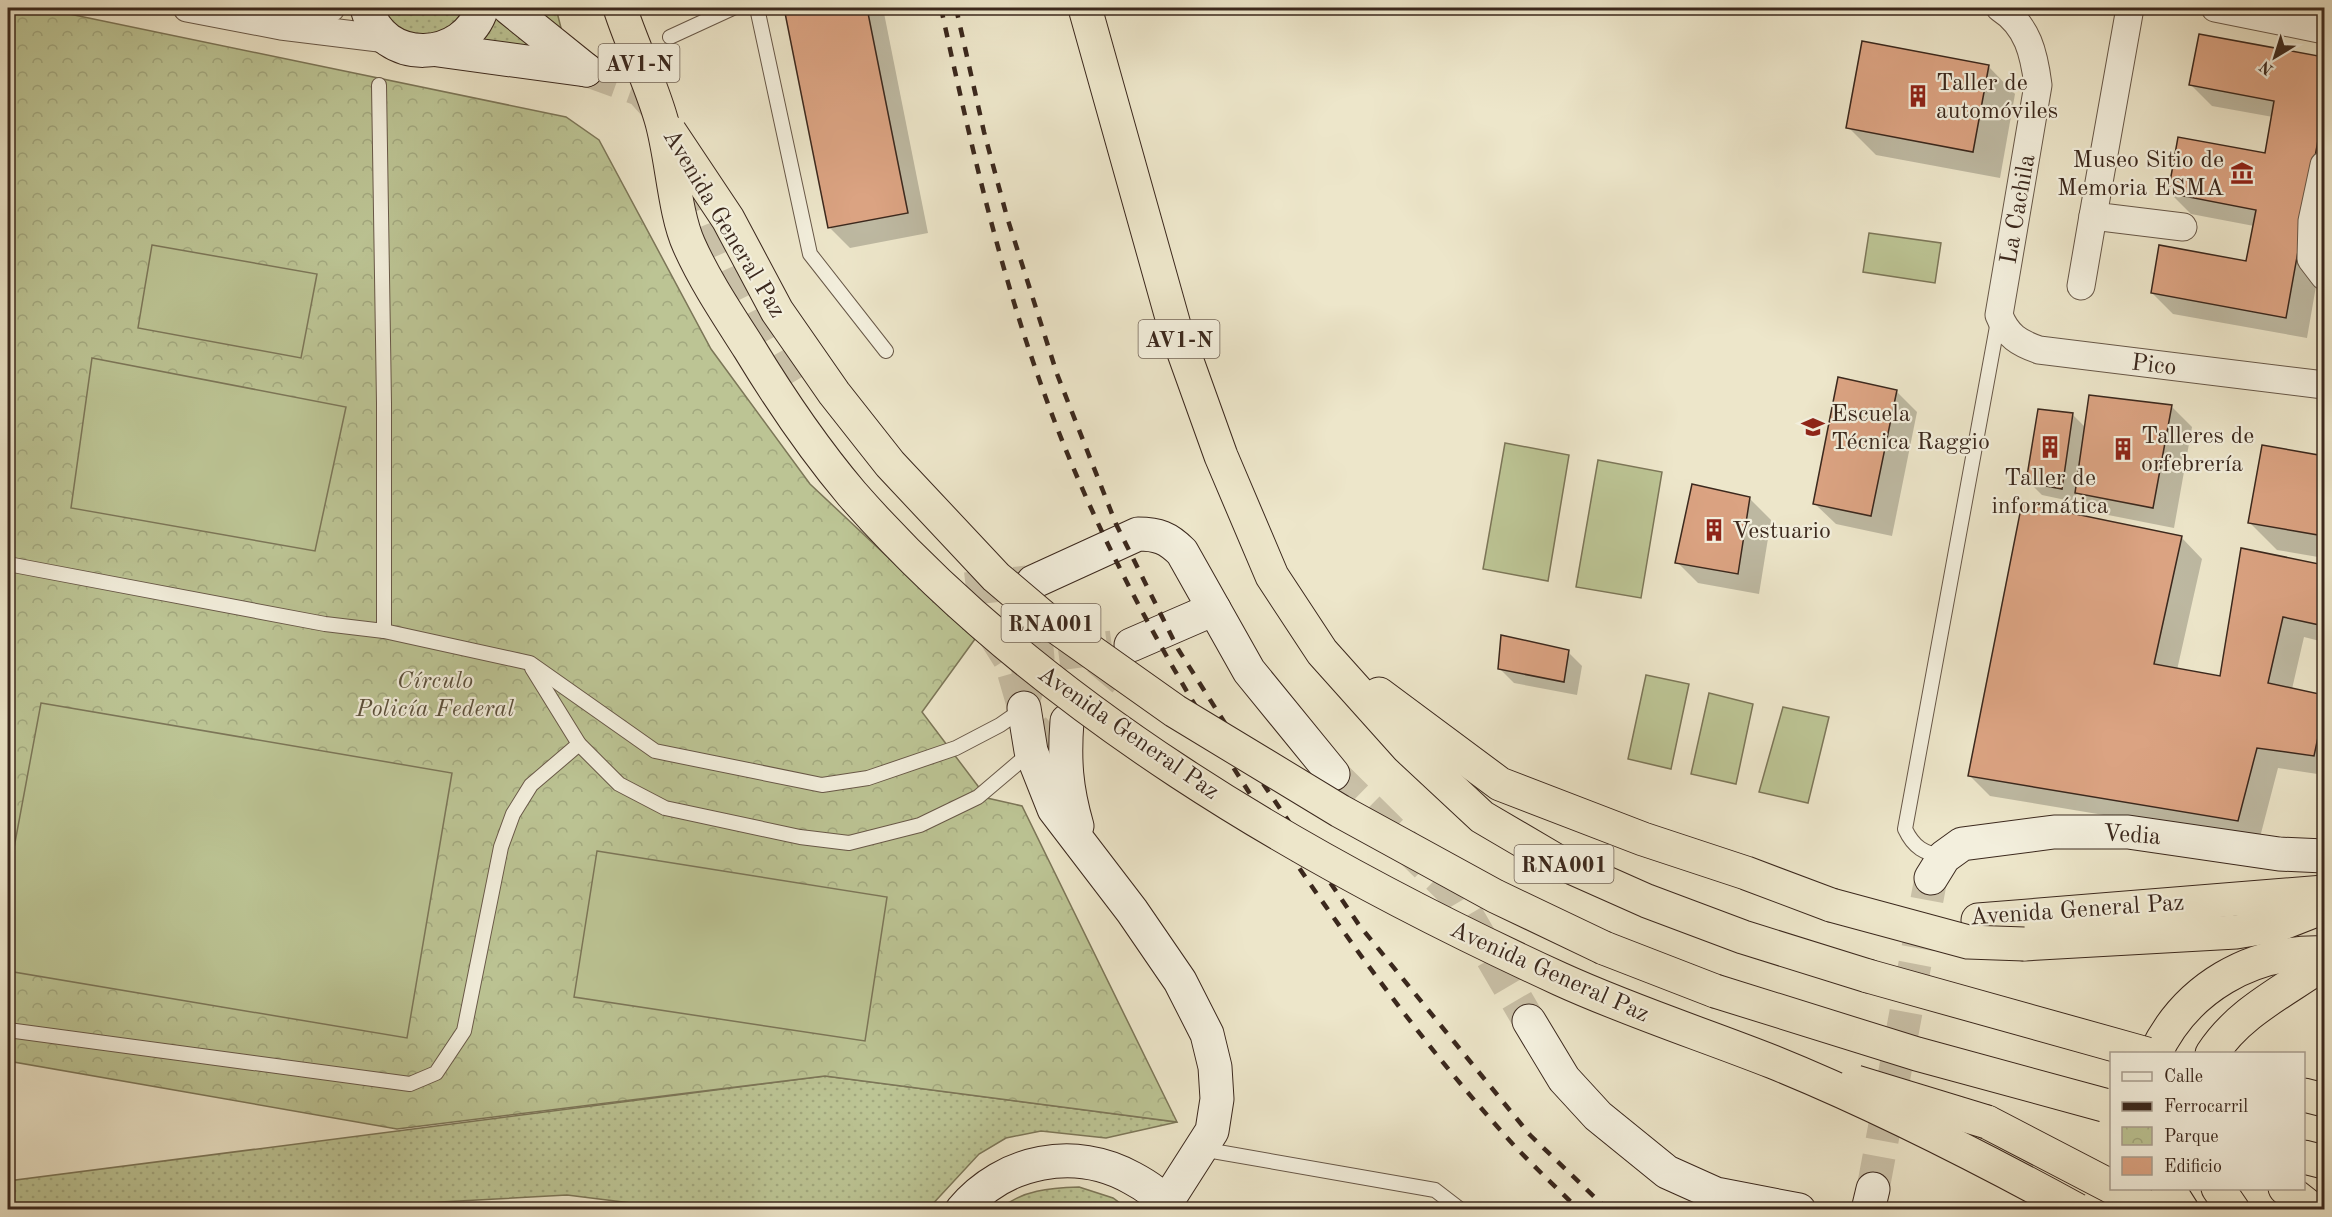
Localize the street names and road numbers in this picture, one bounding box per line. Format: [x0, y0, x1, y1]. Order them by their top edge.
road number: AV1-N [598, 44, 680, 82]
street label: Avenida General Paz [658, 126, 789, 322]
street label: La Cachila [1998, 153, 2040, 266]
road number: AV1-N [1138, 320, 1220, 358]
street label: Pico [2130, 351, 2178, 381]
road number: RNA001 [1002, 604, 1100, 642]
street label: Avenida General Paz [1033, 662, 1223, 805]
street label: Vedia [2102, 822, 2162, 850]
road number: RNA001 [1514, 845, 1614, 883]
street label: Avenida General Paz [1969, 892, 2185, 930]
street label: Avenida General Paz [1446, 918, 1652, 1027]

